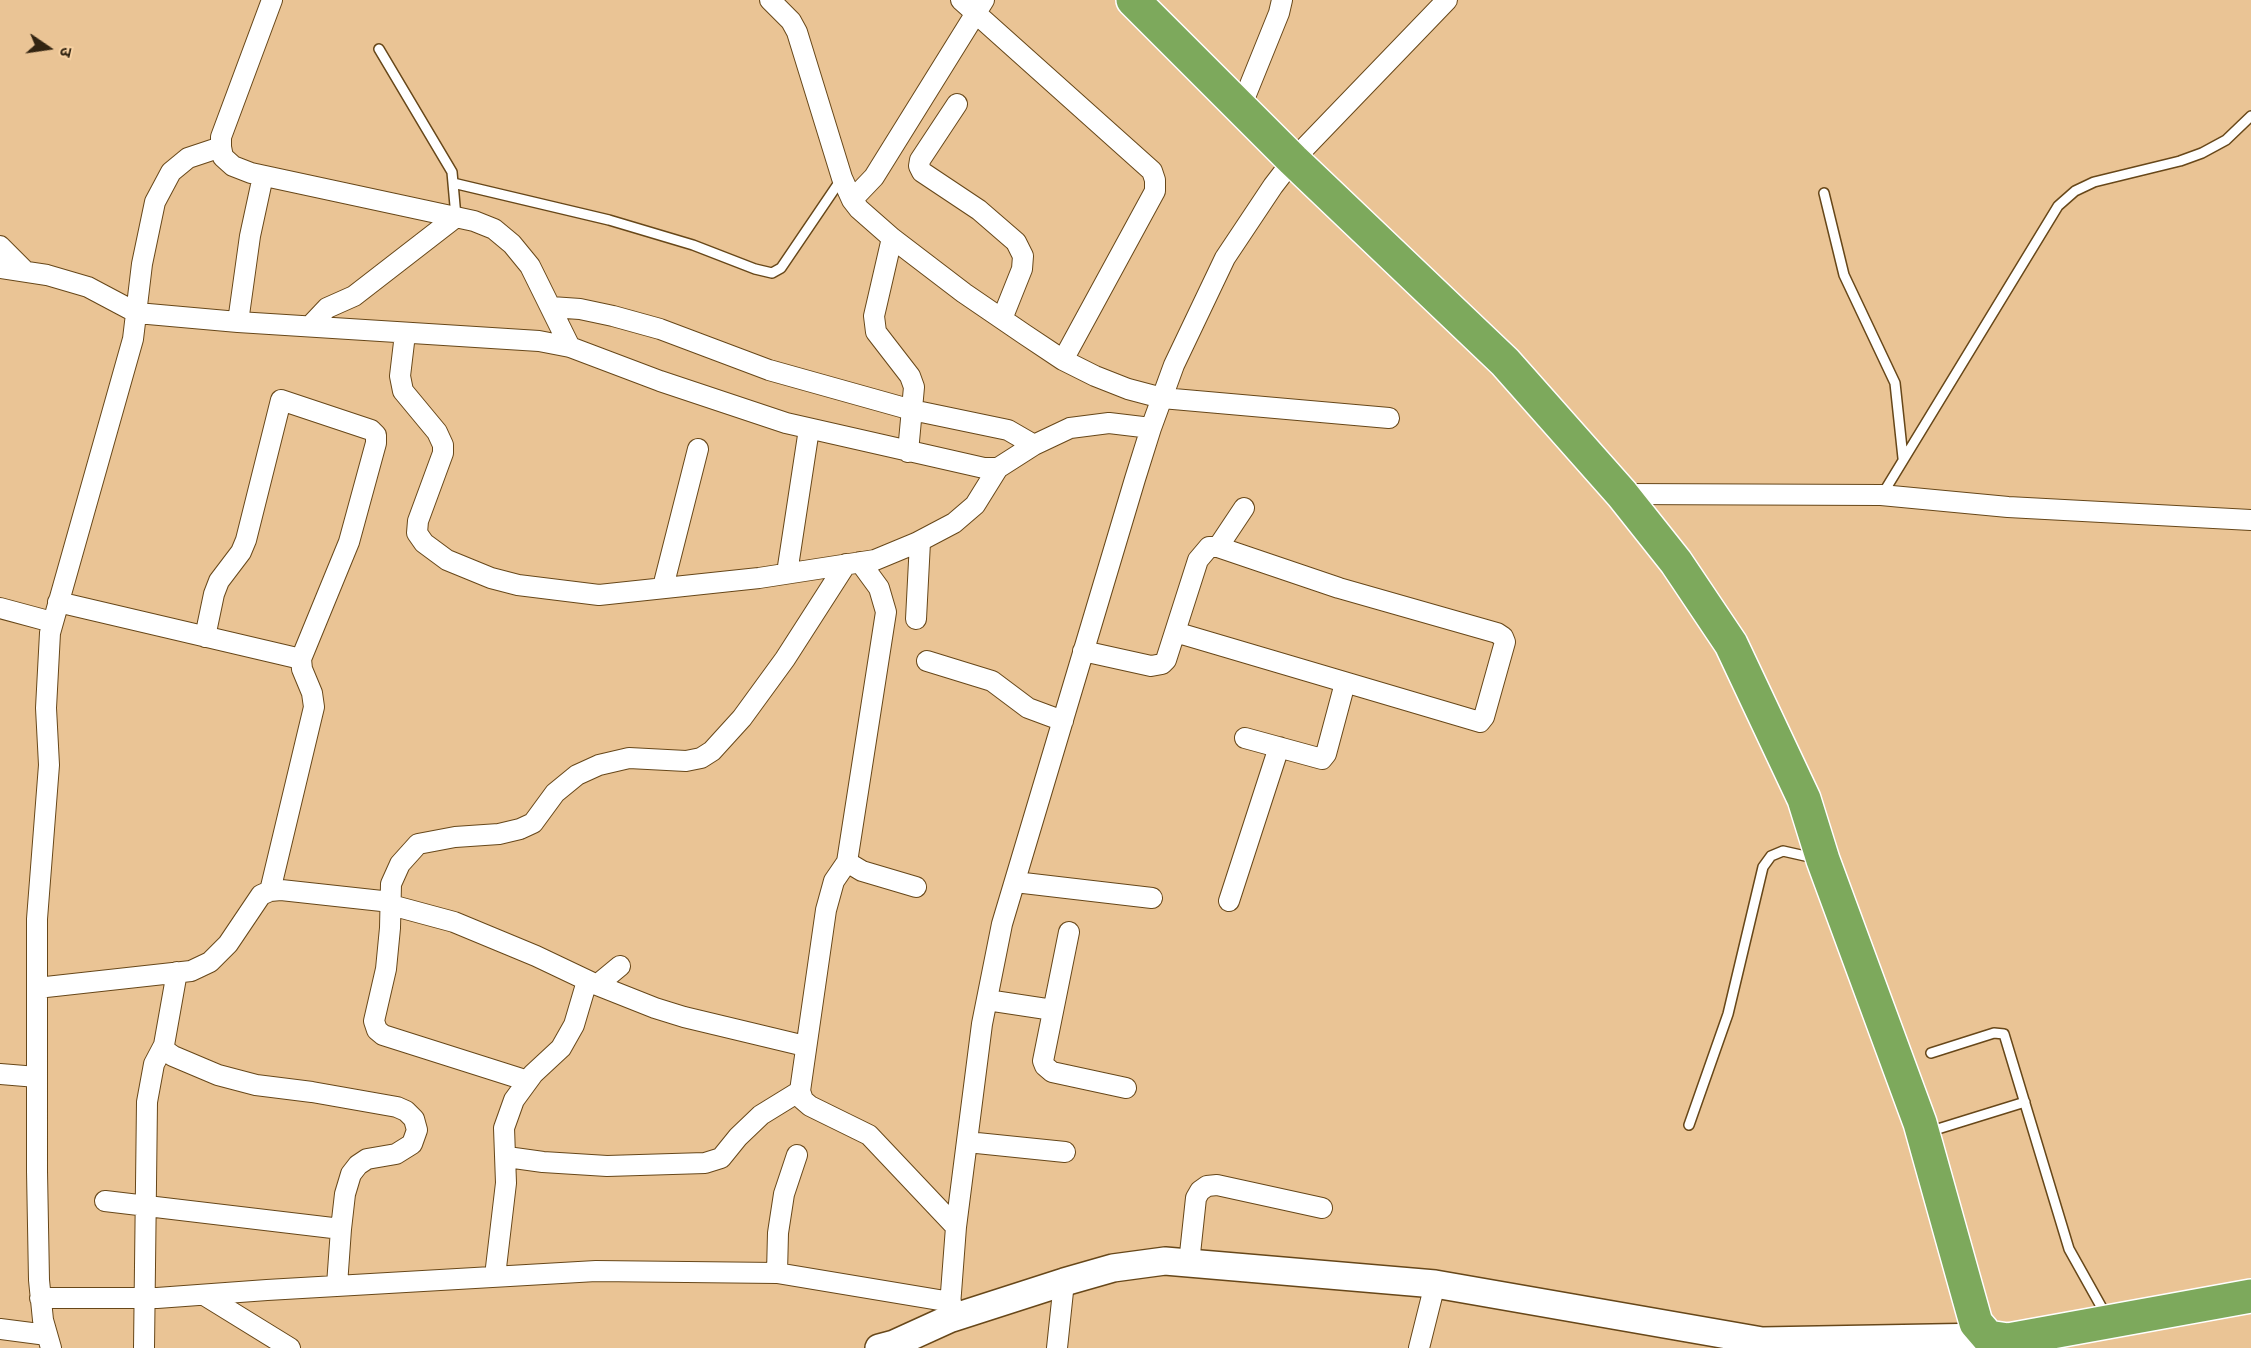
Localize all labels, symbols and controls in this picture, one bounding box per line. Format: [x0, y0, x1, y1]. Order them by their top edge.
north arrow [18, 18, 78, 78]
text: उ [57, 46, 75, 59]

